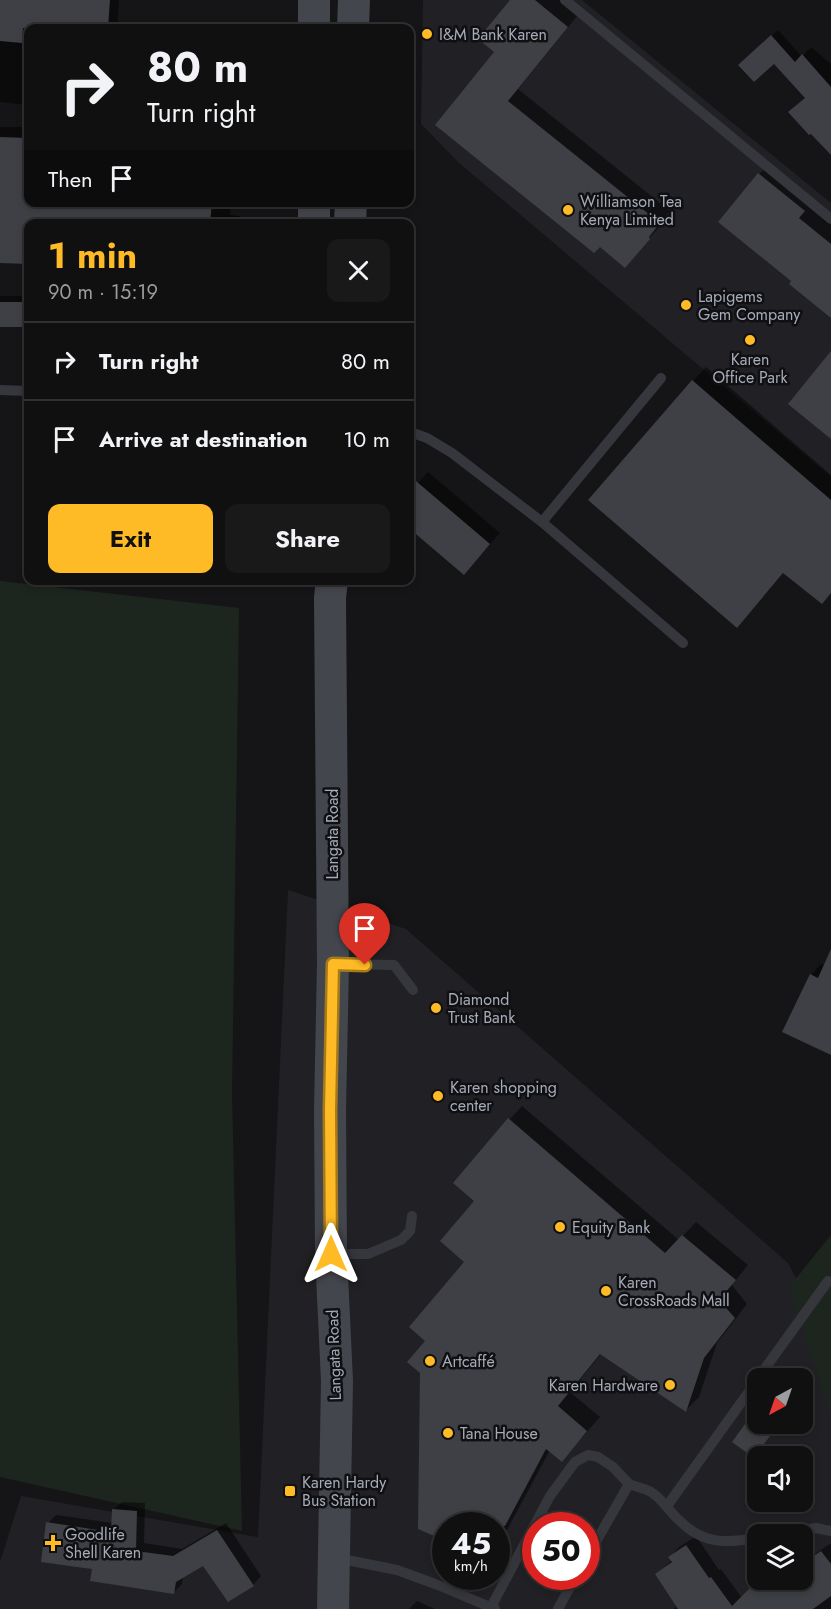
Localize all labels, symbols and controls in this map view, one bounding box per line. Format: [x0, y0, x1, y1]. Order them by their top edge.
place label: I&M Bank Karen [439, 23, 547, 46]
marker: I&M Bank Karen [420, 27, 434, 41]
text: 80 m [147, 37, 248, 98]
icon: right [48, 48, 126, 126]
text: Turn right [147, 93, 255, 132]
icon: arrive [105, 162, 138, 195]
text: Then [48, 163, 93, 195]
place label: Williamson Tea Kenya Limited [580, 190, 682, 231]
marker: Williamson Tea Kenya Limited [561, 203, 575, 217]
text: 1 min [48, 229, 137, 281]
button: close [327, 239, 390, 302]
text: 90 m · 15:19 [48, 278, 158, 307]
place label: Lapigems Gem Company [698, 285, 801, 326]
marker: Lapigems Gem Company [679, 298, 693, 312]
marker: Karen Office Park [743, 333, 757, 347]
icon: right [48, 345, 81, 378]
text: Turn right [99, 345, 199, 377]
text: 80 m [341, 345, 390, 377]
place label: Karen Office Park [712, 348, 789, 389]
icon: arrive [48, 423, 81, 456]
text: Arrive at destination [99, 423, 308, 455]
text: 10 m [343, 423, 390, 455]
button: Exit [48, 504, 213, 573]
button: Share [225, 504, 390, 573]
street label: Langata Road [321, 789, 344, 879]
pin [339, 903, 390, 965]
icon: arrive [348, 912, 381, 945]
place label: Diamond Trust Bank [448, 988, 516, 1029]
marker: Diamond Trust Bank [429, 1001, 443, 1015]
place label: Karen shopping center [450, 1076, 557, 1117]
marker: Karen shopping center [431, 1089, 445, 1103]
place label: Equity Bank [572, 1216, 651, 1239]
marker: Equity Bank [553, 1220, 567, 1234]
position arrow [299, 1222, 363, 1286]
place label: Karen CrossRoads Mall [618, 1271, 730, 1312]
marker: Karen CrossRoads Mall [599, 1284, 613, 1298]
street label: Langata Road [321, 1309, 347, 1401]
place label: Artcaffé [442, 1350, 495, 1373]
marker: Artcaffé [423, 1354, 437, 1368]
north arrow [747, 1368, 813, 1434]
map controls [747, 1368, 813, 1590]
place label: Karen Hardware [549, 1374, 658, 1397]
marker: Karen Hardware [663, 1378, 677, 1392]
place label: Tana House [460, 1422, 538, 1445]
marker: Tana House [441, 1426, 455, 1440]
button: sound [747, 1446, 813, 1512]
place label: Karen Hardy Bus Station [302, 1471, 387, 1512]
marker: Karen Hardy Bus Station [283, 1484, 297, 1498]
speed limit sign: 50 [522, 1512, 600, 1590]
text: 45 [451, 1522, 491, 1565]
place label: Goodlife Shell Karen [65, 1523, 141, 1564]
button: layers [747, 1524, 813, 1590]
marker: Goodlife Shell Karen [46, 1536, 60, 1550]
text: km/h [454, 1555, 488, 1577]

